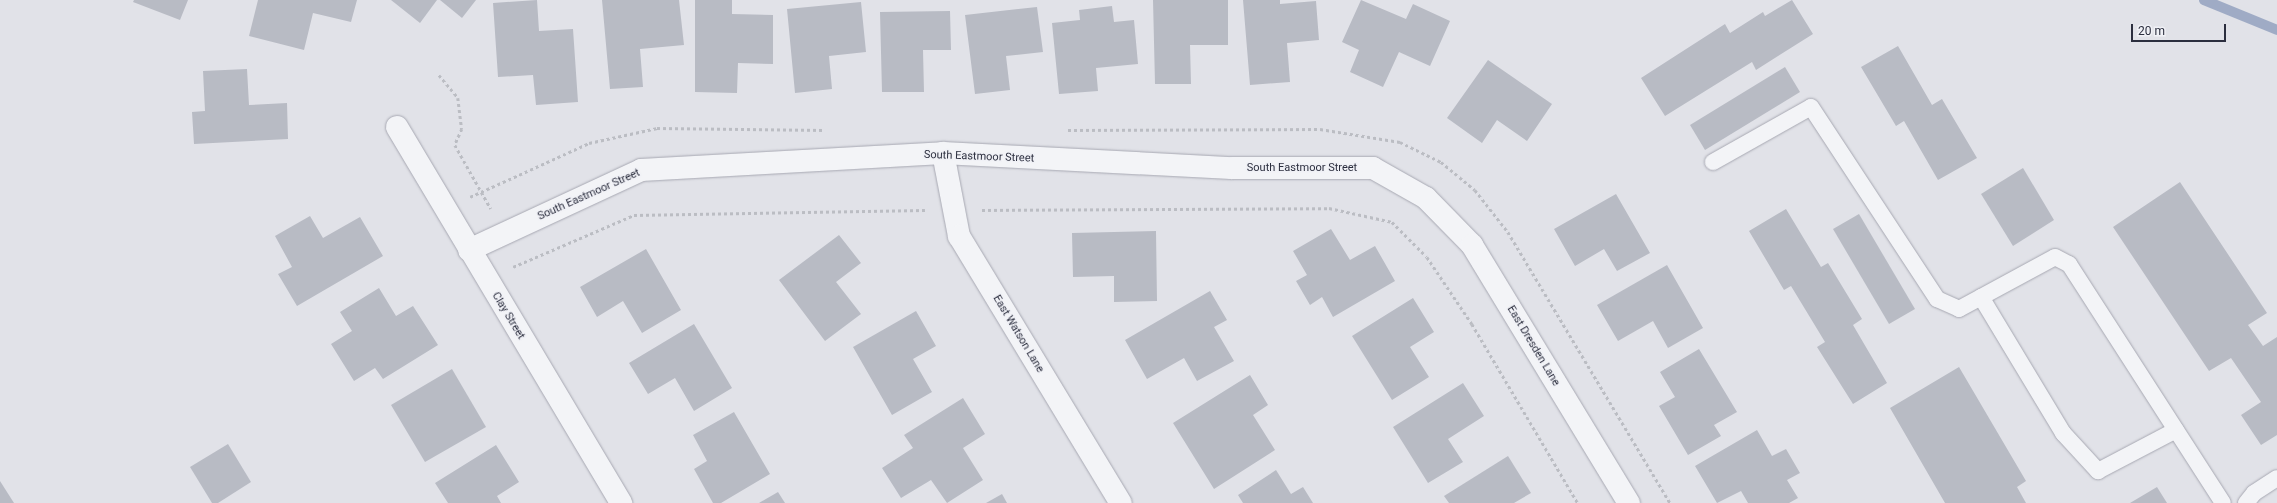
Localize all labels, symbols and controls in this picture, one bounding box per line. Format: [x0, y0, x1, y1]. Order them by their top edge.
scale bar [2133, 16, 2228, 42]
text: 20 m [2138, 24, 2165, 38]
street label: South Eastmoor Street [924, 148, 1034, 166]
street label: South Eastmoor Street [1247, 161, 1357, 175]
street label: South Eastmoor Street [536, 167, 642, 223]
street label: Clay Street [489, 290, 527, 342]
street label: East Watson Lane [990, 293, 1046, 375]
street label: East Dresden Lane [1504, 303, 1562, 389]

